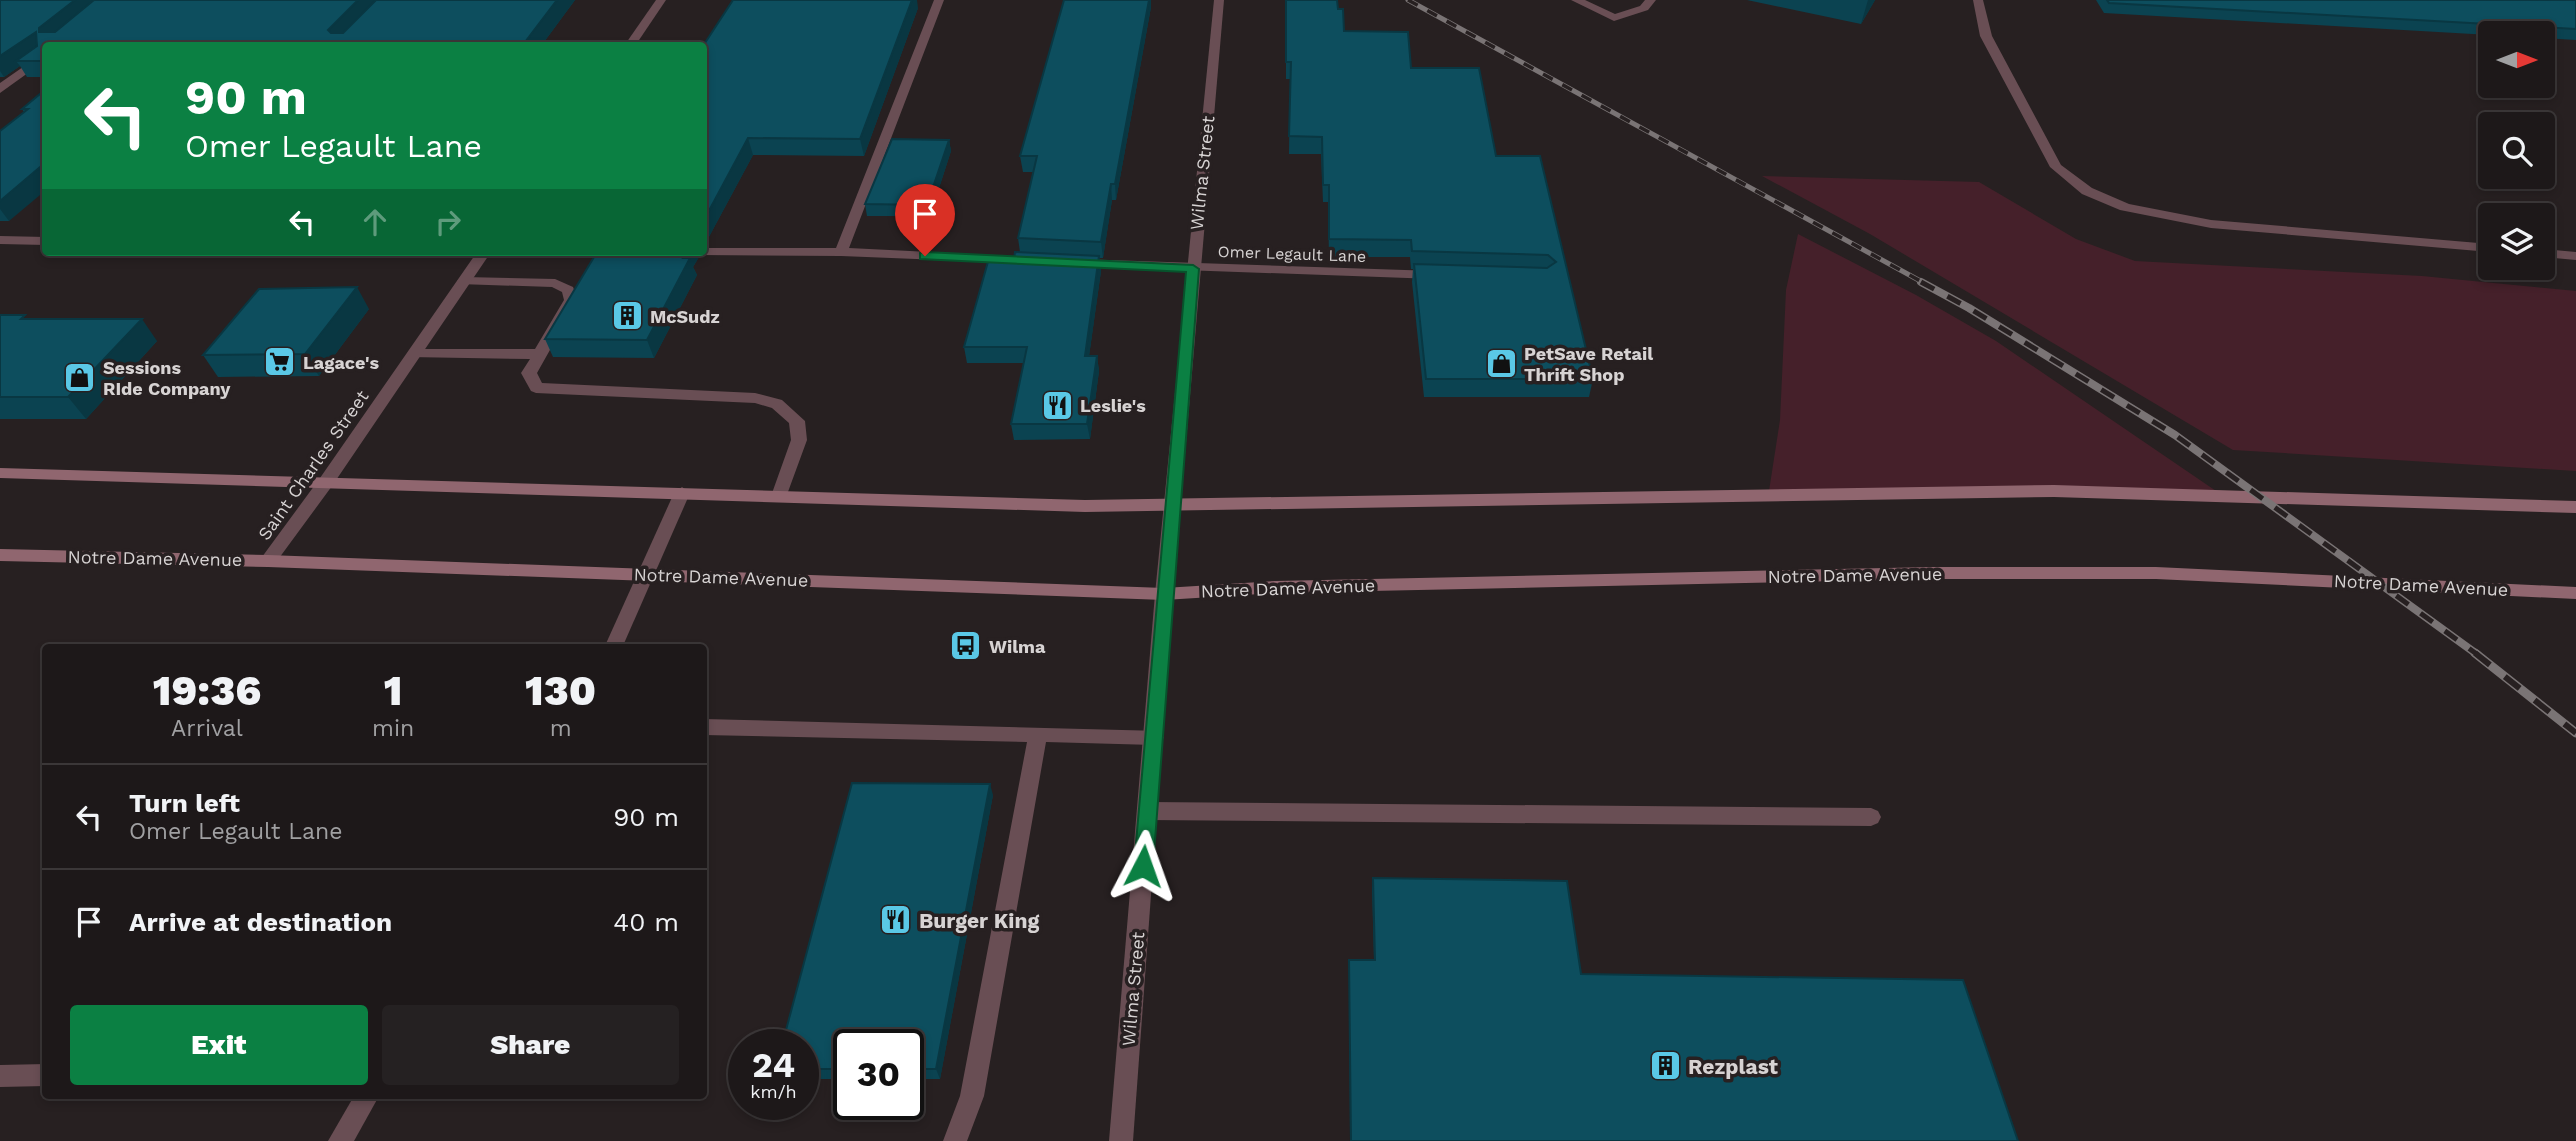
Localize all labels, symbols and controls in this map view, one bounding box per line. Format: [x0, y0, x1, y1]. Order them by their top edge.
north arrow [2478, 21, 2555, 98]
map controls [2478, 21, 2555, 280]
text: 90 m [185, 68, 307, 126]
icon: left [70, 70, 161, 161]
button: search [2478, 112, 2555, 189]
street label: Wilma Street [1186, 114, 1218, 231]
text: Omer Legault Lane [185, 127, 482, 165]
pin [895, 184, 955, 256]
icon: arrive [906, 195, 944, 233]
icon: left [283, 203, 321, 241]
icon: ahead [356, 203, 394, 241]
icon: right [429, 203, 467, 241]
button: layers [2478, 203, 2555, 280]
street label: Omer Legault Lane [1217, 242, 1367, 266]
building icon: McSudz [610, 299, 644, 333]
place label: McSudz [650, 306, 720, 327]
place label: PetSave Retail Thrift Shop [1524, 343, 1653, 385]
supermarket icon: Lagace's [263, 345, 297, 379]
shop icon: PetSave Retail Thrift Shop [1484, 346, 1518, 380]
place label: Lagace's [303, 352, 379, 373]
place label: Sessions RIde Company [103, 357, 231, 399]
shop icon: Sessions RIde Company [63, 360, 97, 394]
street label: Saint Charles Street [253, 386, 373, 544]
restaurant icon: Leslie's [1040, 388, 1074, 422]
place label: Leslie's [1080, 395, 1146, 416]
street label: Notre Dame Avenue [68, 546, 242, 570]
street label: Notre Dame Avenue [633, 563, 809, 591]
street label: Notre Dame Avenue [1768, 563, 1942, 587]
street label: Notre Dame Avenue [2333, 570, 2509, 600]
street label: Notre Dame Avenue [1200, 574, 1376, 602]
bus stop icon: Wilma [949, 629, 983, 663]
place label: Wilma [989, 636, 1046, 657]
text: 19:36 [153, 666, 261, 715]
text: 1 [384, 666, 402, 715]
text: 130 [525, 666, 596, 715]
text: Arrival [171, 715, 243, 742]
text: min [372, 715, 414, 742]
text: m [550, 715, 572, 742]
text: Turn left [129, 788, 240, 818]
icon: left [70, 798, 108, 836]
text: 90 m [613, 802, 679, 832]
text: Omer Legault Lane [129, 818, 342, 845]
position arrow [1106, 829, 1180, 903]
icon: arrive [70, 903, 108, 941]
restaurant icon: Burger King [879, 903, 913, 937]
text: Arrive at destination [129, 907, 392, 937]
text: 40 m [613, 907, 679, 937]
place label: Burger King [919, 908, 1040, 933]
street label: Wilma Street [1118, 930, 1149, 1047]
button: Exit [70, 1005, 368, 1085]
button: Share [382, 1005, 679, 1085]
speed limit sign: 30 [833, 1029, 924, 1120]
text: 24 [752, 1044, 795, 1086]
building icon: Rezplast [1648, 1049, 1682, 1083]
place label: Rezplast [1688, 1054, 1778, 1079]
text: km/h [750, 1081, 797, 1102]

